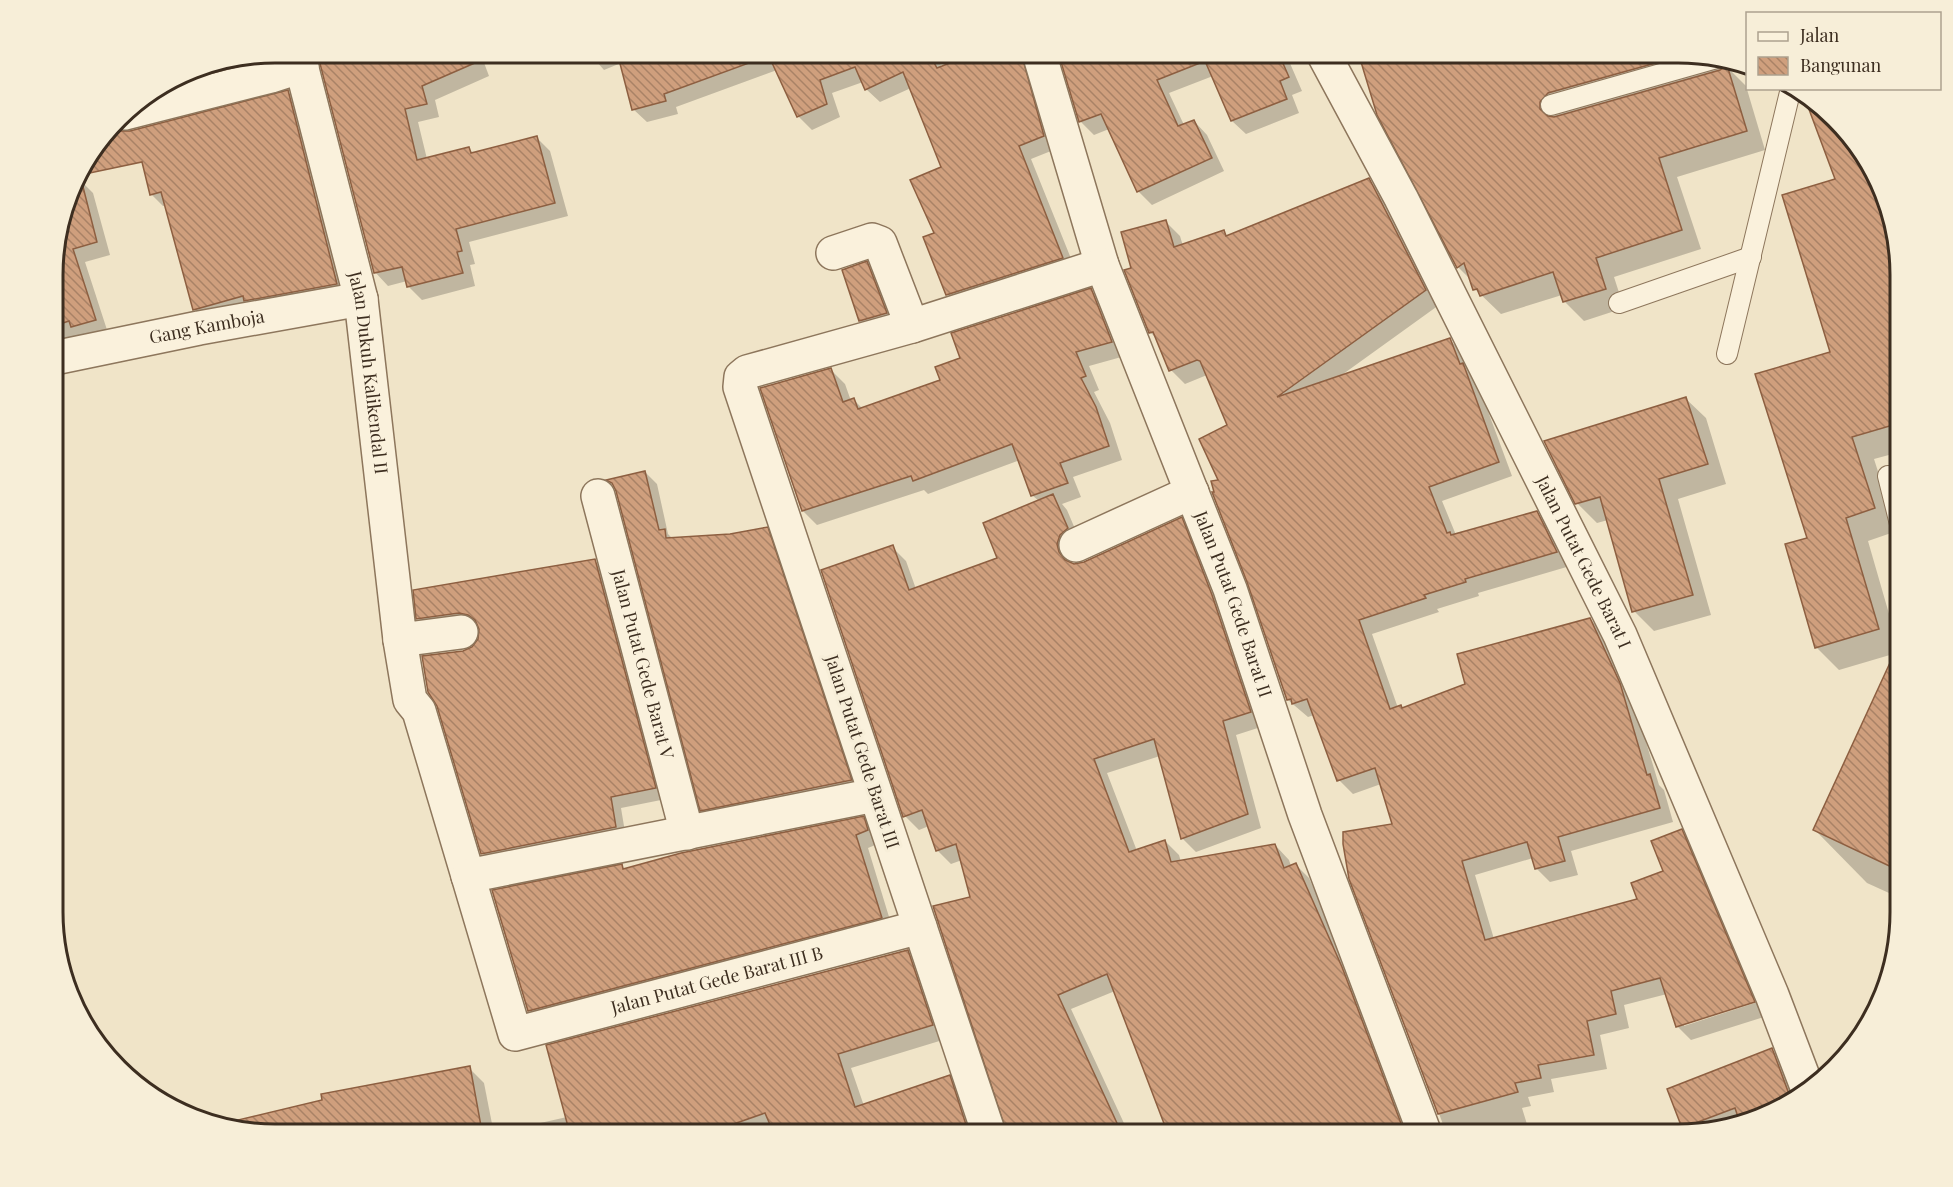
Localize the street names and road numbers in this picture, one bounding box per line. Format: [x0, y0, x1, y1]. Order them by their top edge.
street label: Jalan Dukuh Kalikendal II [343, 267, 394, 475]
street label: Gang Kamboja [147, 304, 266, 349]
street label: Jalan Putat Gede Barat I [1531, 470, 1637, 652]
street label: Jalan Putat Gede Barat II [1189, 506, 1278, 700]
street label: Jalan Putat Gede Barat V [607, 566, 680, 762]
street label: Jalan Putat Gede Barat III [820, 651, 906, 852]
street label: Jalan Putat Gede Barat III B [607, 940, 825, 1019]

